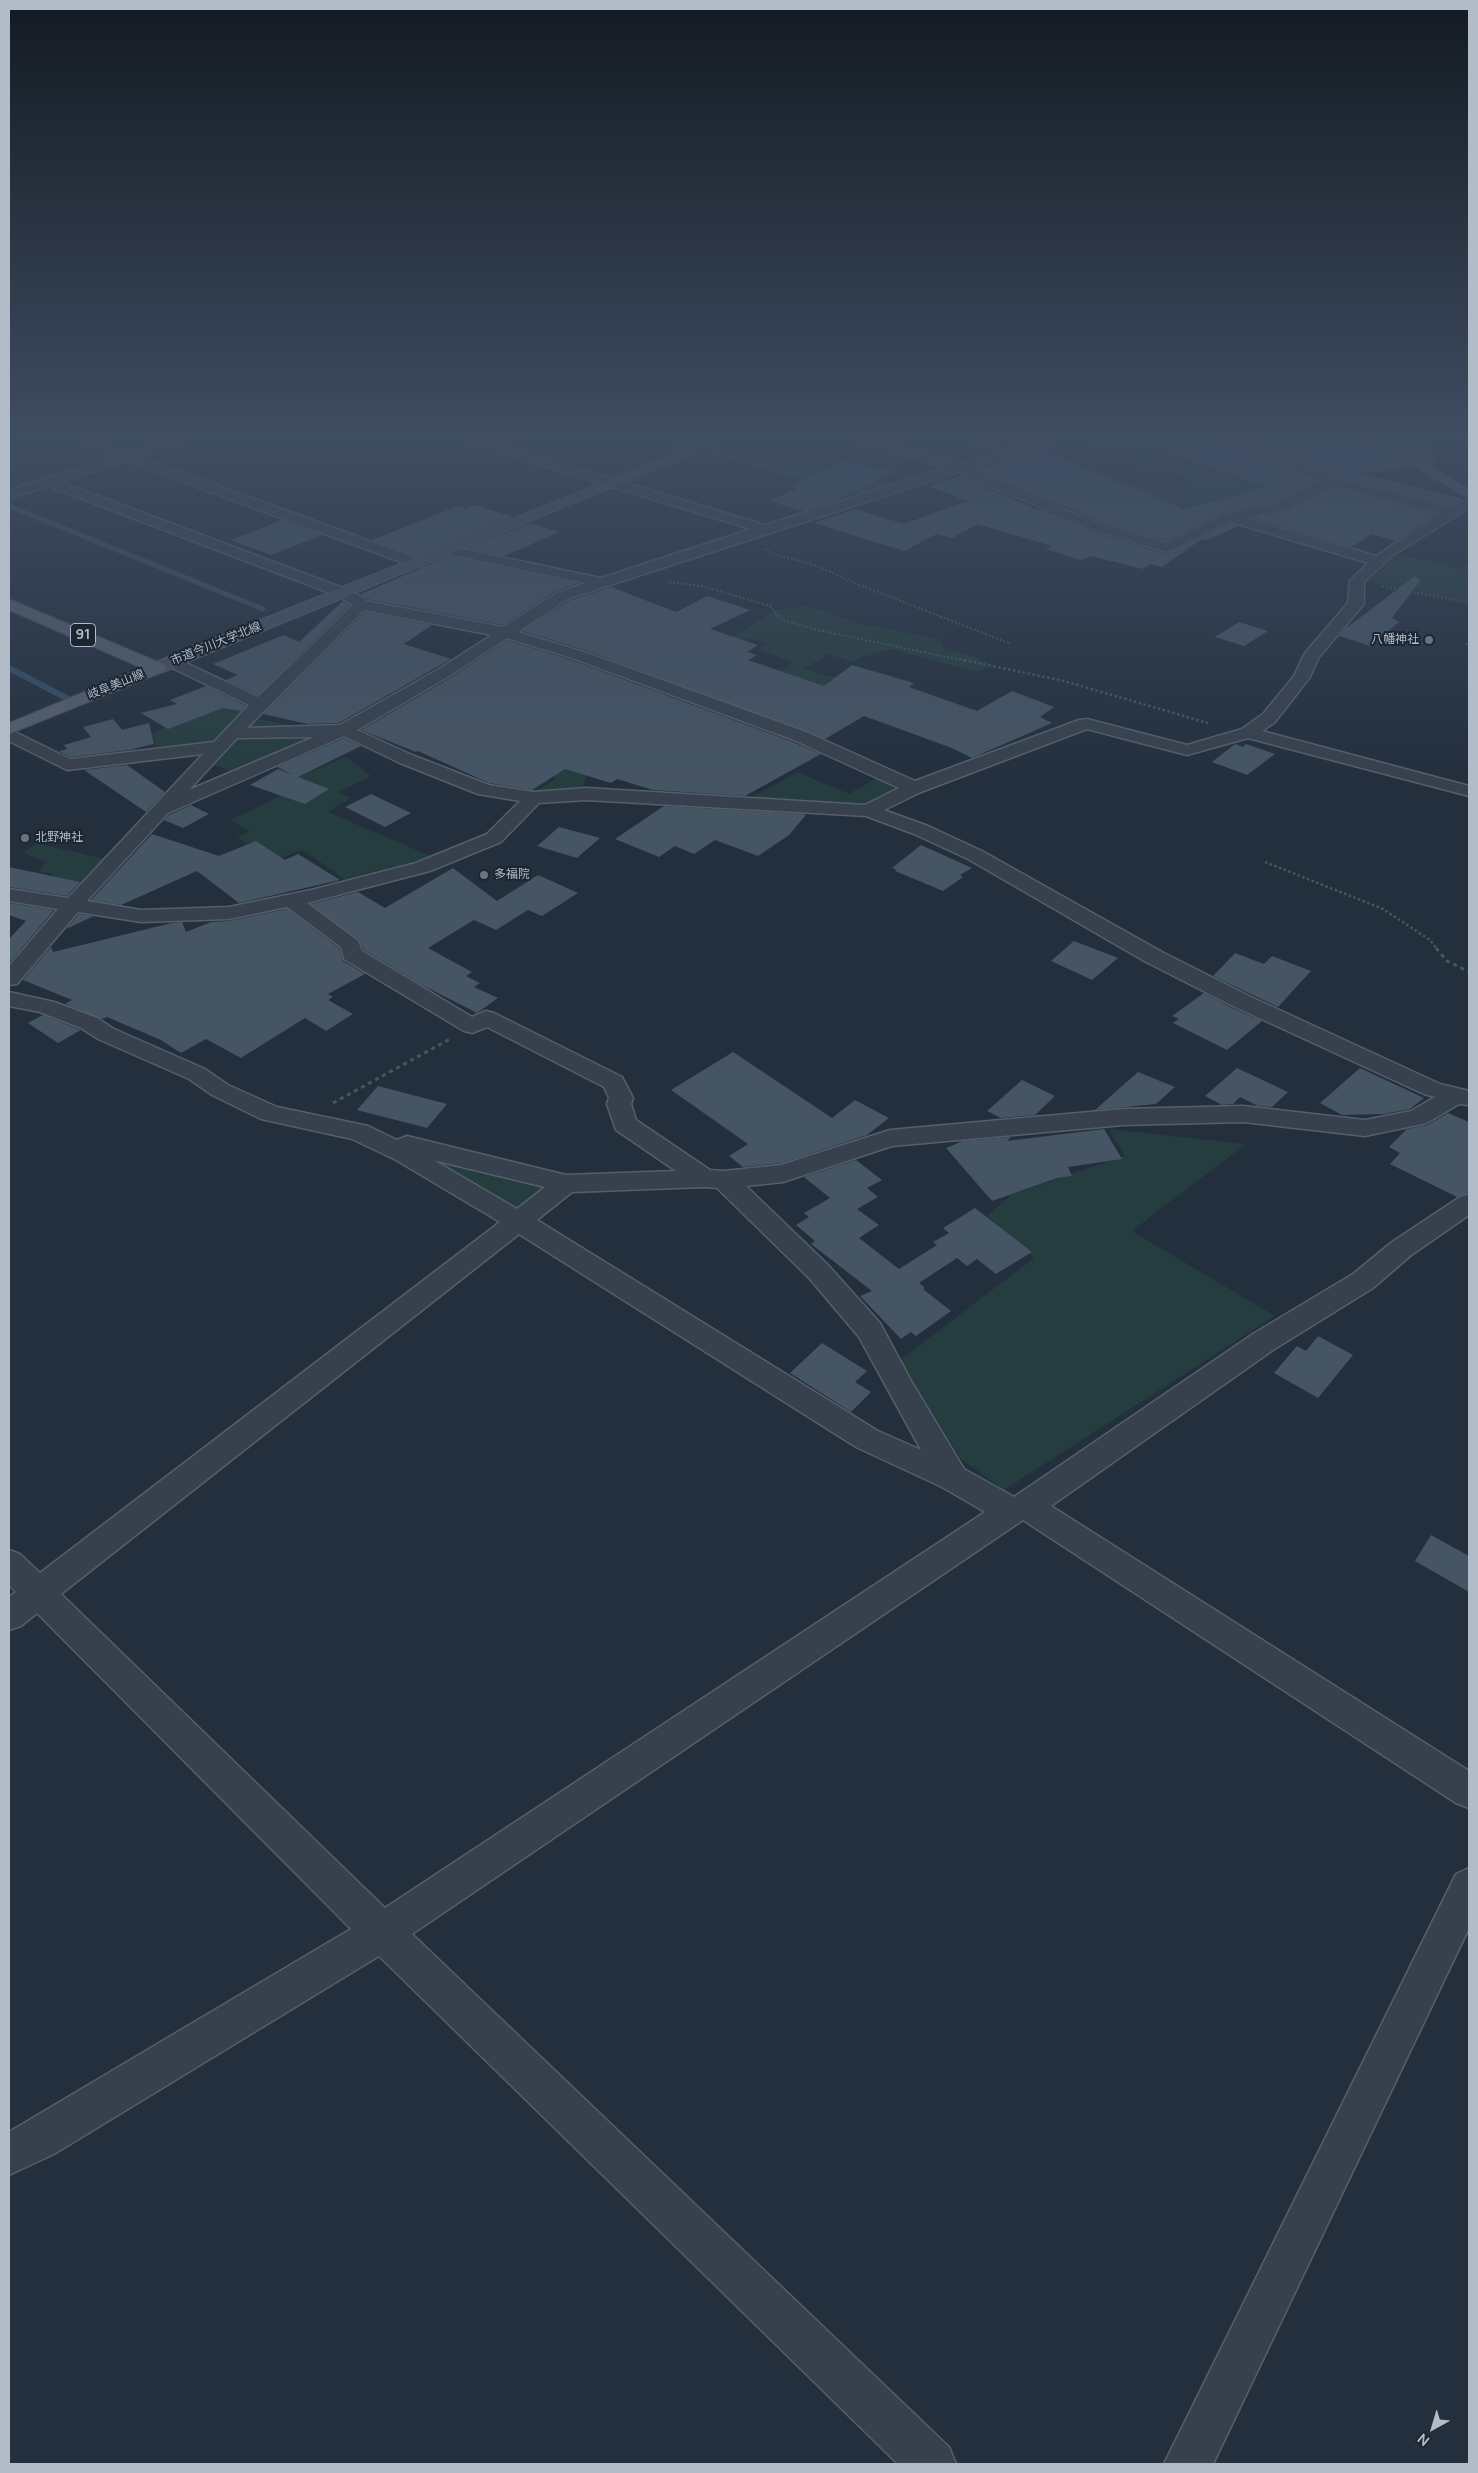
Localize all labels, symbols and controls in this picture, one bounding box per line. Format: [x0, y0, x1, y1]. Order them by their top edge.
street label: 市道今川大学北線 [169, 619, 263, 669]
road number: 91 [70, 624, 96, 646]
place label: 八幡神社 [1371, 633, 1419, 647]
marker: 八幡神社 [1423, 634, 1435, 646]
street label: 岐阜美山線 [85, 667, 147, 703]
place label: 北野神社 [35, 831, 83, 845]
marker: 北野神社 [19, 832, 31, 844]
place label: 多福院 [494, 868, 530, 882]
marker: 多福院 [478, 869, 490, 881]
north arrow [1408, 2403, 1458, 2453]
text: N [1413, 2429, 1433, 2451]

